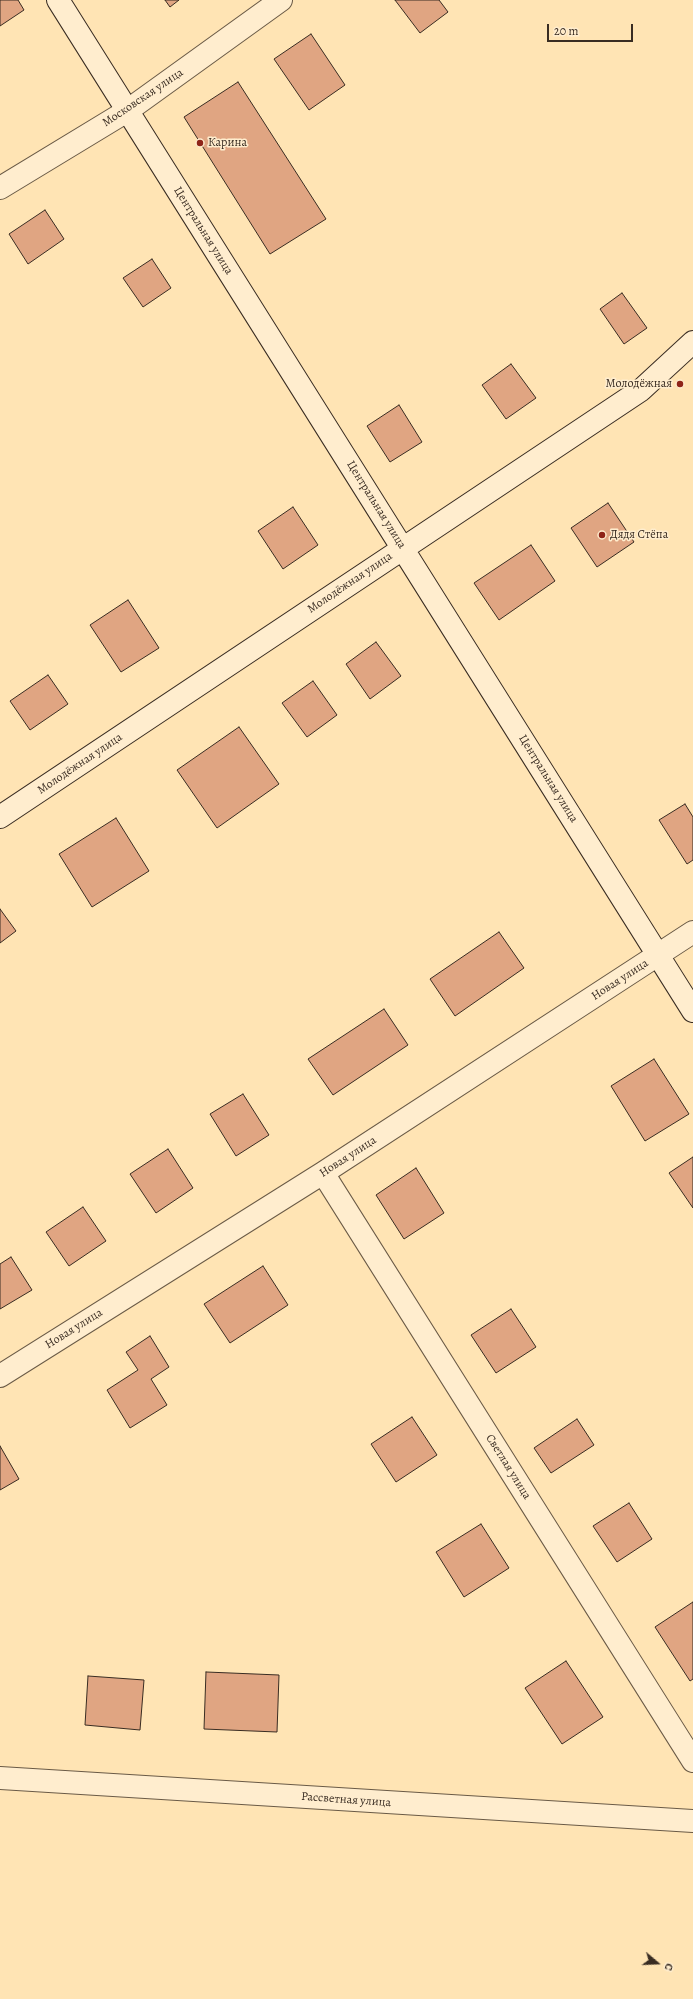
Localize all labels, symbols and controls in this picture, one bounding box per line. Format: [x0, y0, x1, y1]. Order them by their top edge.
scale bar [549, 16, 635, 42]
text: 20 m [554, 23, 578, 39]
street label: Московская улица [100, 66, 186, 130]
place label: Карина [208, 136, 247, 150]
marker: Карина [195, 138, 205, 148]
street label: Центральная улица [170, 184, 236, 278]
place label: Молодёжная [606, 377, 672, 391]
marker: Молодёжная [675, 379, 685, 389]
street label: Центральная улица [343, 458, 409, 552]
place label: Дядя Стёпа [610, 528, 668, 542]
marker: Дядя Стёпа [597, 530, 607, 540]
street label: Молодёжная улица [305, 549, 395, 617]
street label: Молодёжная улица [35, 730, 125, 798]
street label: Центральная улица [515, 732, 581, 826]
street label: Новая улица [589, 956, 651, 1004]
street label: Новая улица [317, 1133, 379, 1181]
street label: Новая улица [43, 1306, 105, 1352]
street label: Светлая улица [482, 1432, 534, 1502]
street label: Рассветная улица [301, 1790, 391, 1810]
north arrow [637, 1943, 677, 1983]
text: С [661, 1961, 677, 1973]

